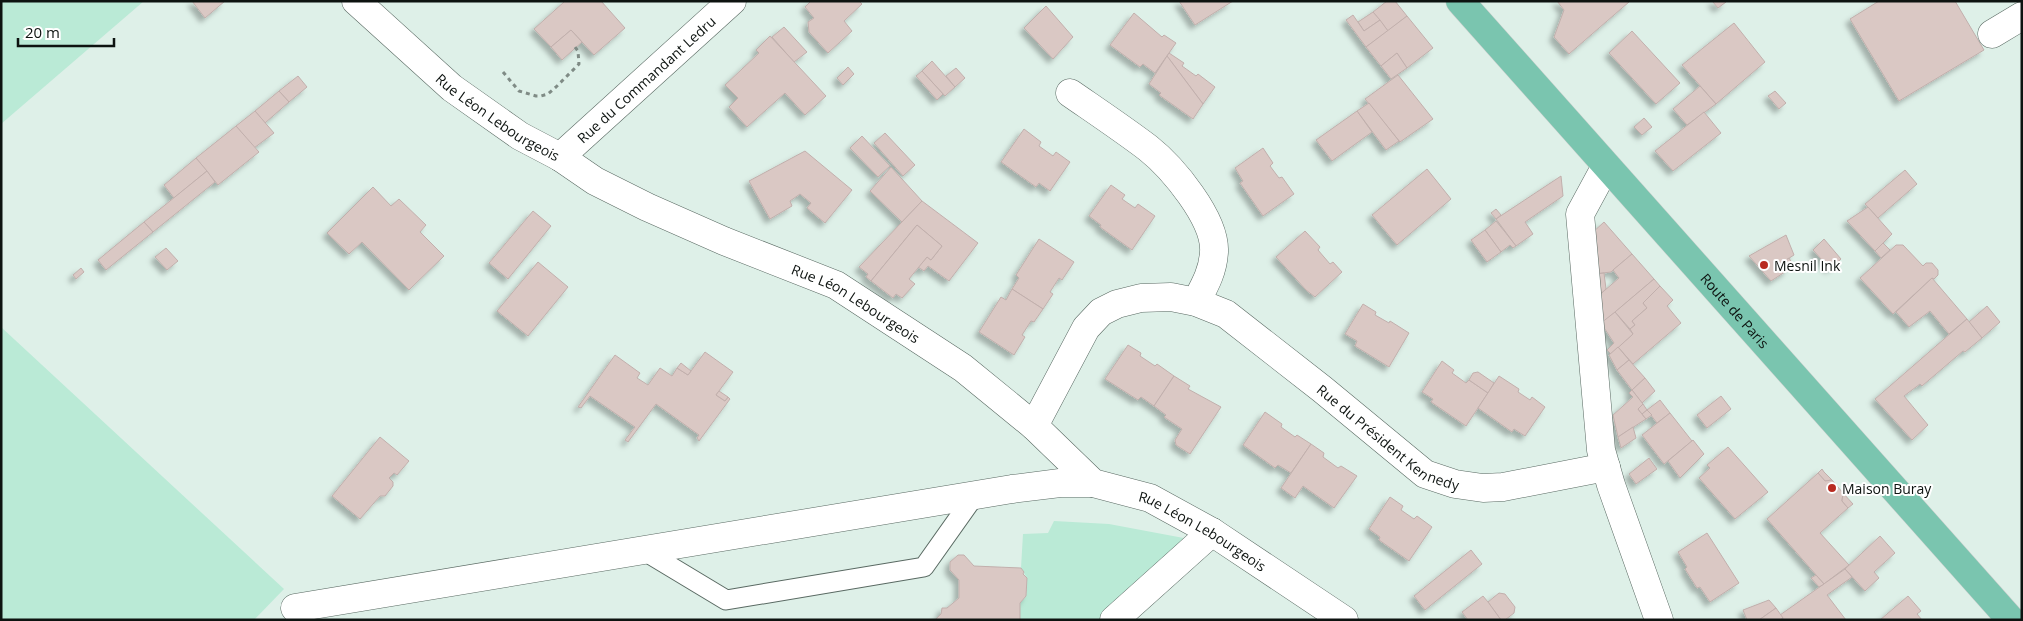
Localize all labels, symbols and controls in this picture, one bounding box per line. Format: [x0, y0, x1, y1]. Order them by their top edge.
street label: Rue du Commandant Ledru [573, 11, 719, 147]
scale bar [18, 15, 114, 47]
text: 20 m [25, 22, 60, 42]
street label: Rue Léon Lebourgeois [432, 69, 564, 165]
place label: Mesnil Ink [1774, 256, 1841, 275]
street label: Rue Léon Lebourgeois [789, 259, 924, 347]
marker: Mesnil Ink [1758, 259, 1770, 271]
street label: Route de Paris [1697, 269, 1774, 352]
street label: Rue du Président Kennedy [1313, 379, 1461, 494]
place label: Maison Buray [1842, 479, 1932, 498]
marker: Maison Buray [1826, 482, 1838, 494]
street label: Rue Léon Lebourgeois [1137, 486, 1270, 575]

